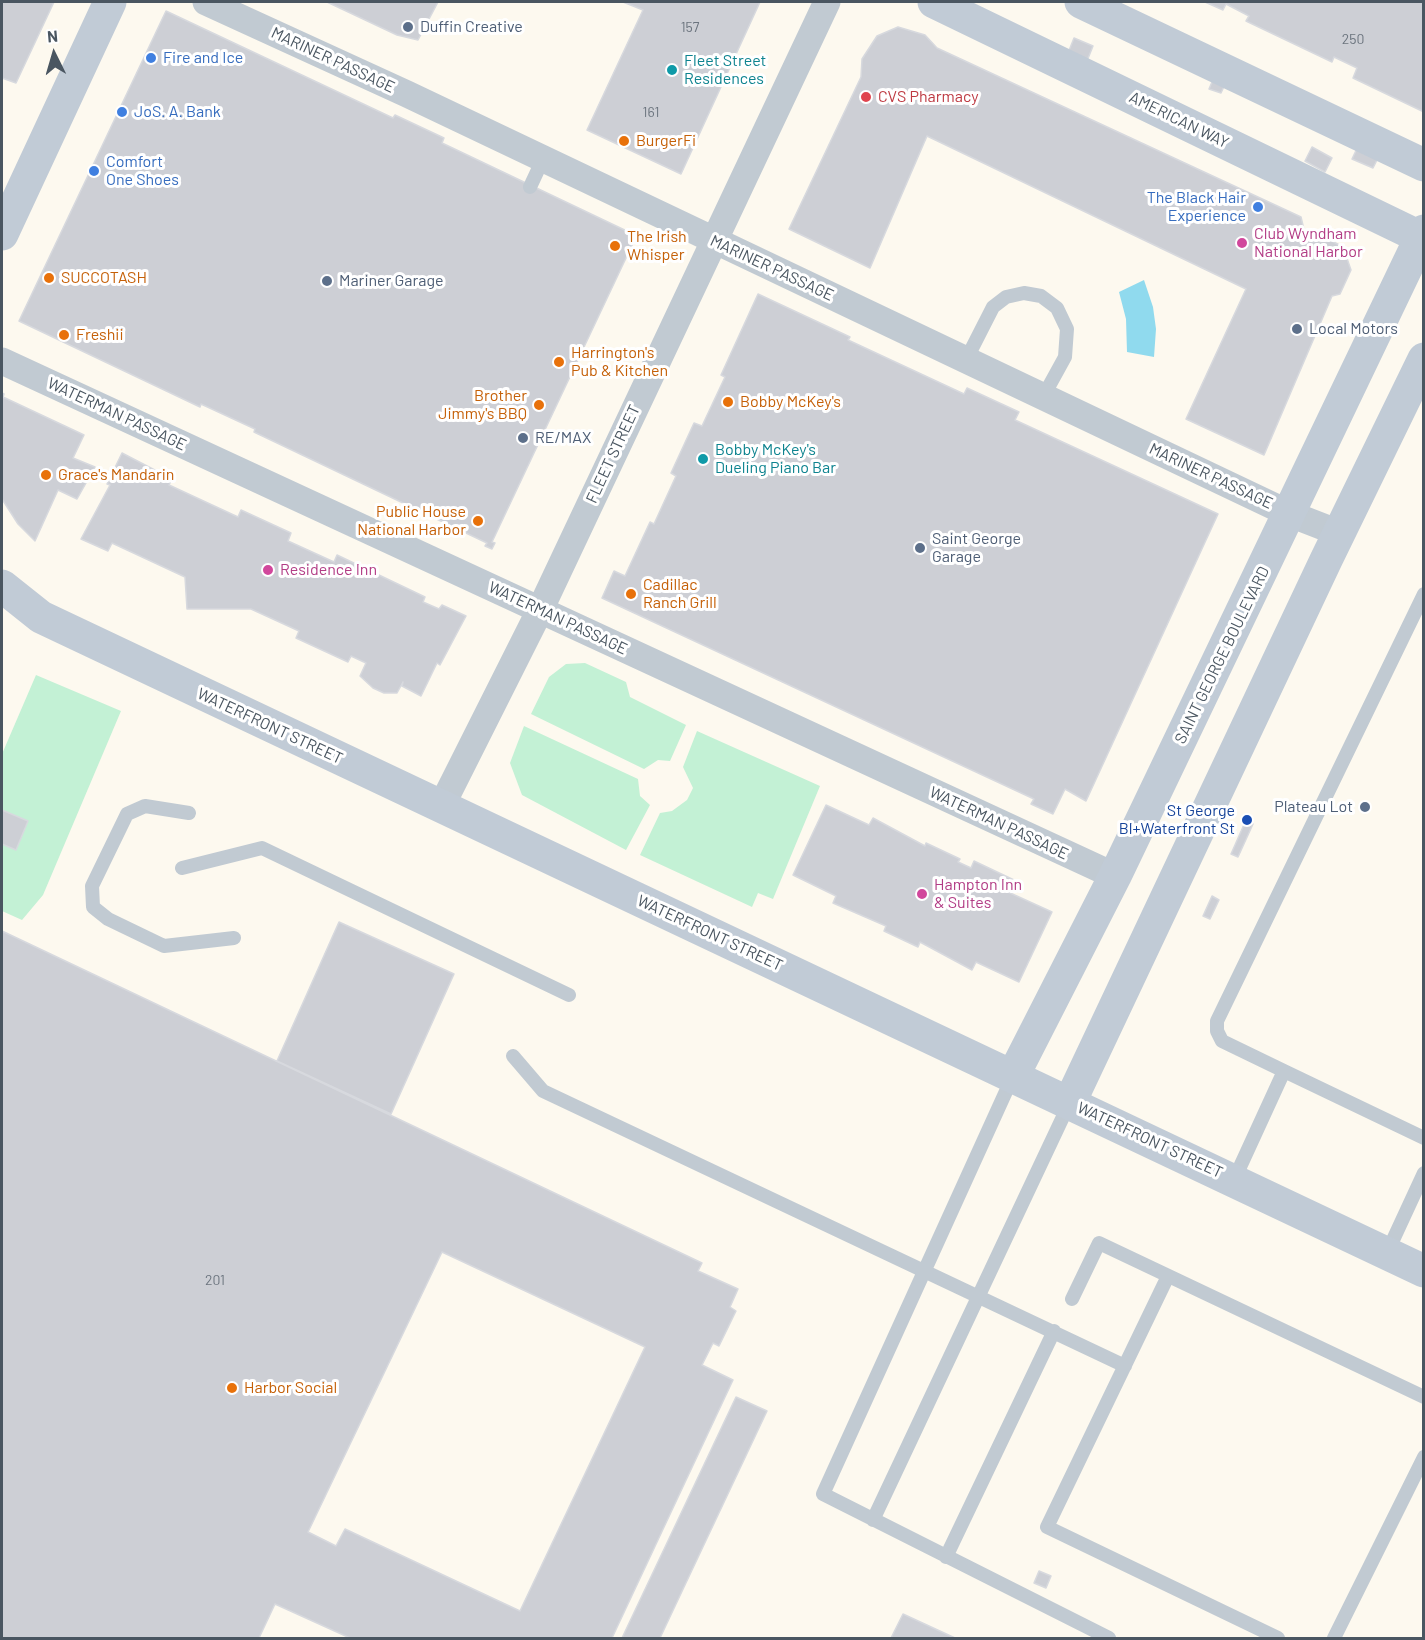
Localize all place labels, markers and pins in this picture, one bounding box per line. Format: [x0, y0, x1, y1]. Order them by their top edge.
place label: Duffin Creative [420, 17, 523, 37]
marker: Duffin Creative [401, 20, 415, 34]
place label: Fire and Ice [163, 48, 243, 68]
marker: Fire and Ice [144, 51, 158, 65]
place label: Fleet Street Residences [684, 51, 766, 89]
marker: Fleet Street Residences [665, 63, 679, 77]
place label: CVS Pharmacy [878, 87, 979, 107]
marker: CVS Pharmacy [859, 90, 873, 104]
place label: JoS. A. Bank [134, 102, 221, 122]
marker: JoS. A. Bank [115, 105, 129, 119]
place label: BurgerFi [636, 131, 696, 151]
marker: BurgerFi [617, 134, 631, 148]
place label: Comfort One Shoes [106, 152, 179, 190]
marker: Comfort One Shoes [87, 164, 101, 178]
place label: The Black Hair Experience [1147, 188, 1246, 226]
marker: The Black Hair Experience [1251, 200, 1265, 214]
place label: Club Wyndham National Harbor [1254, 224, 1363, 262]
place label: The Irish Whisper [627, 227, 687, 265]
marker: Club Wyndham National Harbor [1235, 236, 1249, 250]
marker: The Irish Whisper [608, 239, 622, 253]
place label: SUCCOTASH [61, 268, 147, 288]
marker: SUCCOTASH [42, 271, 56, 285]
place label: Mariner Garage [339, 271, 444, 291]
marker: Mariner Garage [320, 274, 334, 288]
place label: Local Motors [1309, 319, 1398, 339]
marker: Local Motors [1290, 322, 1304, 336]
place label: Freshii [76, 325, 124, 345]
marker: Freshii [57, 328, 71, 342]
place label: Harrington's Pub & Kitchen [571, 343, 668, 381]
marker: Harrington's Pub & Kitchen [552, 355, 566, 369]
place label: Brother Jimmy's BBQ [438, 386, 527, 424]
place label: Bobby McKey's [740, 392, 841, 412]
marker: Bobby McKey's [721, 395, 735, 409]
marker: Brother Jimmy's BBQ [532, 398, 546, 412]
place label: RE/MAX [535, 428, 591, 448]
marker: RE/MAX [516, 431, 530, 445]
place label: Bobby McKey's Dueling Piano Bar [715, 440, 836, 478]
marker: Bobby McKey's Dueling Piano Bar [696, 452, 710, 466]
place label: Grace's Mandarin [58, 465, 174, 485]
marker: Grace's Mandarin [39, 468, 53, 482]
place label: Public House National Harbor [357, 502, 466, 540]
marker: Public House National Harbor [471, 514, 485, 528]
place label: Saint George Garage [932, 529, 1021, 567]
marker: Saint George Garage [913, 541, 927, 555]
place label: Residence Inn [280, 560, 377, 580]
marker: Residence Inn [261, 563, 275, 577]
place label: Cadillac Ranch Grill [643, 575, 717, 613]
marker: Cadillac Ranch Grill [624, 587, 638, 601]
place label: Plateau Lot [1274, 797, 1353, 817]
marker: Plateau Lot [1358, 800, 1372, 814]
place label: St George Bl+Waterfront St [1119, 801, 1235, 839]
marker: St George Bl+Waterfront St [1240, 813, 1254, 827]
place label: Hampton Inn & Suites [934, 875, 1022, 913]
marker: Hampton Inn & Suites [915, 887, 929, 901]
place label: Harbor Social [244, 1378, 337, 1398]
marker: Harbor Social [225, 1381, 239, 1395]

